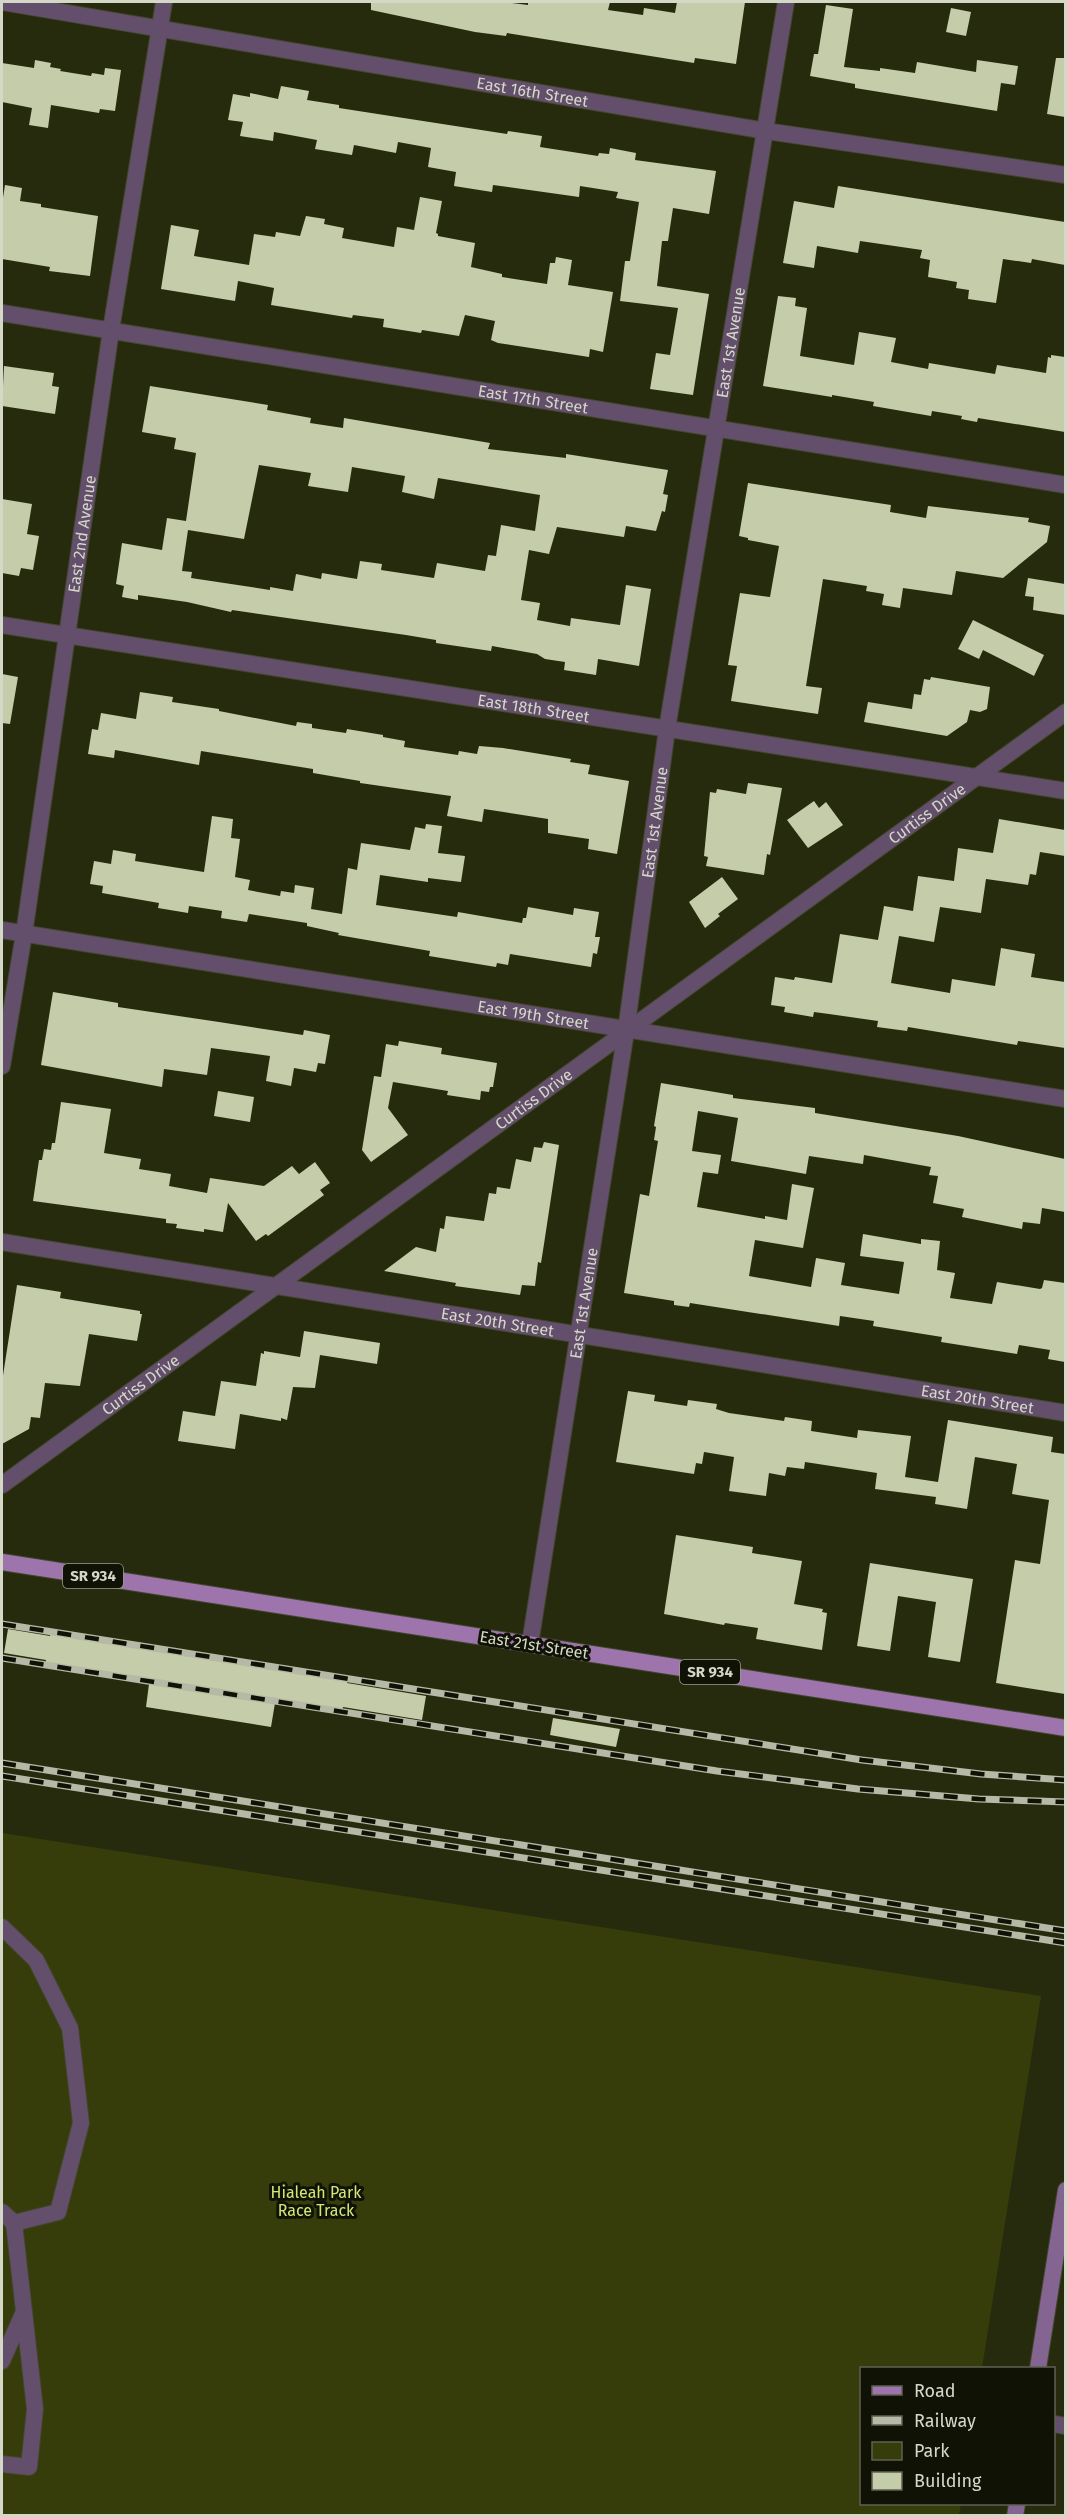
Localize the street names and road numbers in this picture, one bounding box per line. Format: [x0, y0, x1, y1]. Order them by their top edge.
street label: East 16th Street [475, 73, 590, 110]
street label: East 1st Avenue [712, 286, 749, 399]
street label: East 17th Street [477, 381, 590, 417]
street label: East 2nd Avenue [64, 474, 99, 594]
street label: East 18th Street [476, 690, 591, 726]
street label: East 1st Avenue [637, 766, 671, 879]
street label: Curtiss Drive [884, 779, 969, 848]
street label: East 19th Street [476, 996, 591, 1033]
street label: Curtiss Drive [491, 1064, 576, 1133]
street label: East 1st Avenue [565, 1246, 601, 1360]
street label: East 20th Street [440, 1303, 556, 1340]
street label: Curtiss Drive [98, 1350, 183, 1419]
street label: East 20th Street [920, 1380, 1036, 1417]
road number: SR 934 [63, 1564, 123, 1588]
street label: East 21st Street [478, 1627, 590, 1663]
road number: SR 934 [680, 1660, 740, 1684]

